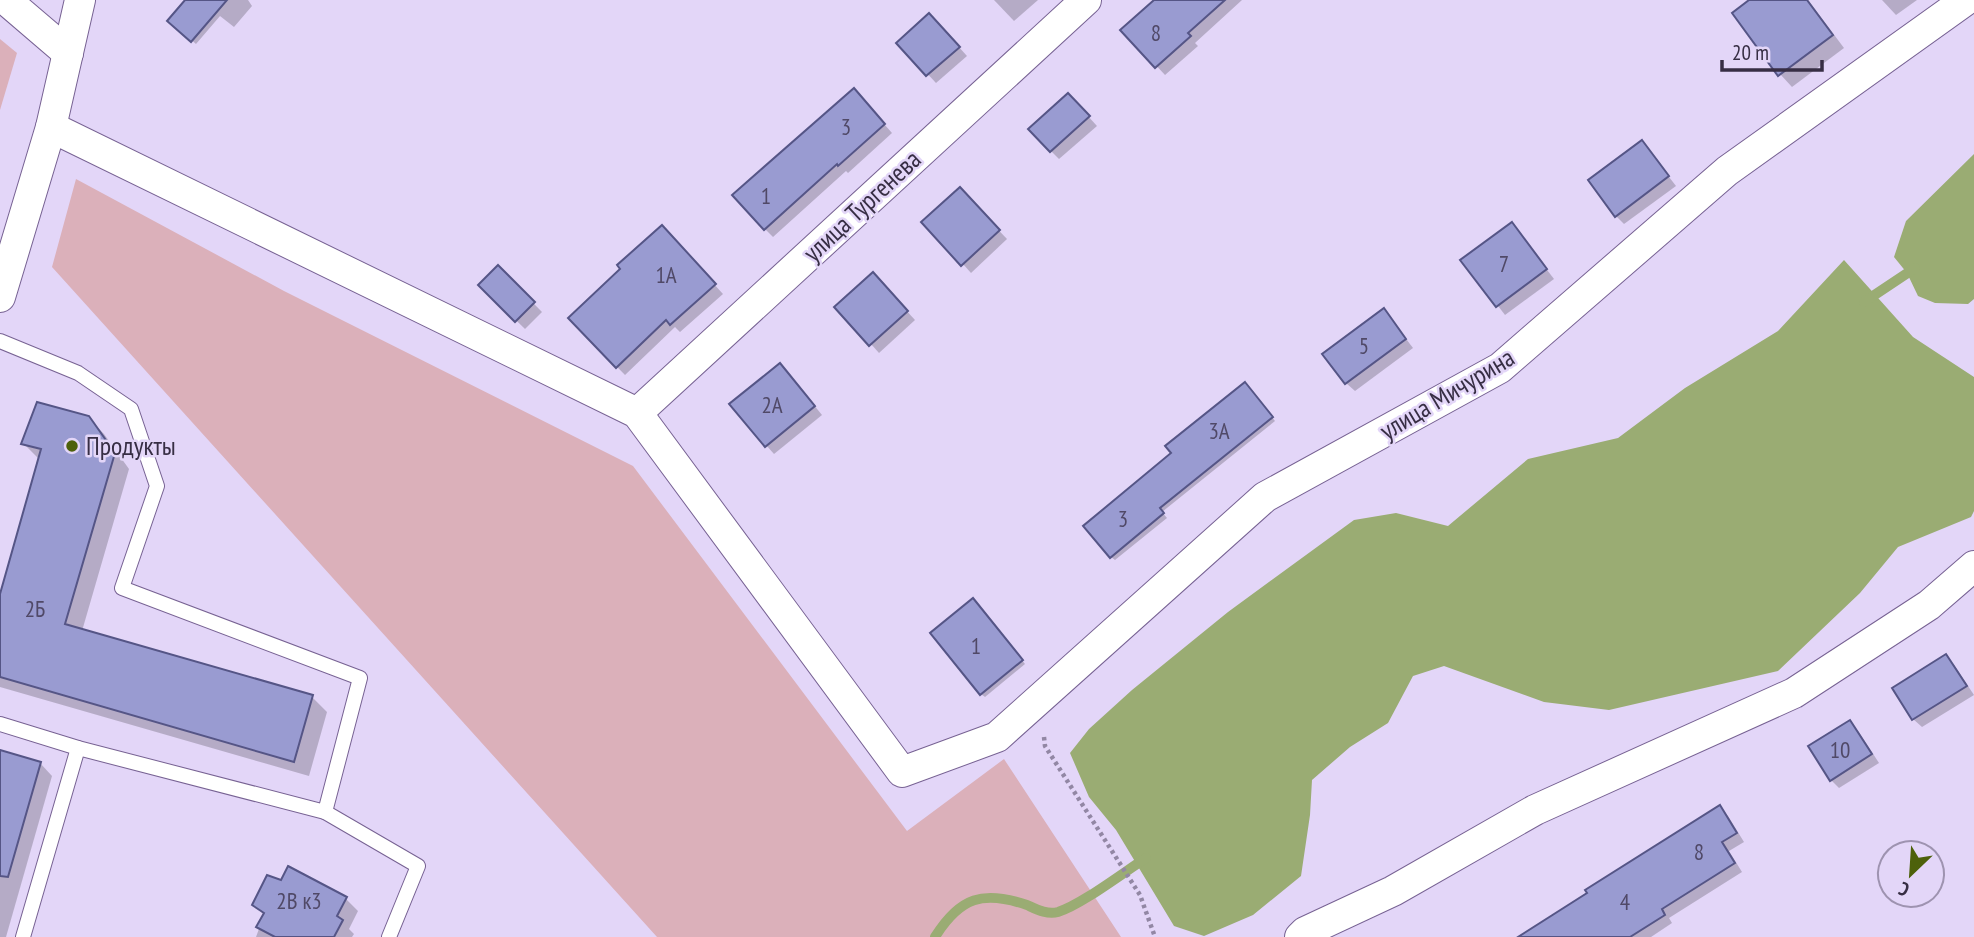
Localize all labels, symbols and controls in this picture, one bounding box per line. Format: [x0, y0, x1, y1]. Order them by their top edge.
house number: 8 [1151, 18, 1161, 47]
scale bar [1722, 28, 1822, 72]
text: 20 m [1732, 39, 1769, 66]
house number: 3 [841, 112, 851, 141]
street label: улица Тургенева [796, 143, 927, 269]
house number: 1 [761, 181, 771, 210]
house number: 7 [1499, 249, 1509, 278]
house number: 1А [655, 260, 677, 289]
house number: 5 [1359, 331, 1369, 360]
street label: улица Мичурина [1373, 340, 1520, 447]
house number: 2А [761, 390, 783, 419]
house number: 3А [1208, 416, 1230, 445]
place label: Продукты [86, 429, 176, 462]
marker: Продукты [64, 438, 80, 454]
house number: 3 [1118, 504, 1128, 533]
house number: 2Б [25, 594, 45, 623]
house number: 1 [971, 631, 981, 660]
house number: 10 [1830, 735, 1850, 764]
house number: 8 [1694, 837, 1704, 866]
north arrow [1876, 839, 1946, 909]
text: С [1895, 877, 1913, 902]
house number: 2В к3 [276, 886, 322, 915]
house number: 4 [1620, 887, 1630, 916]

